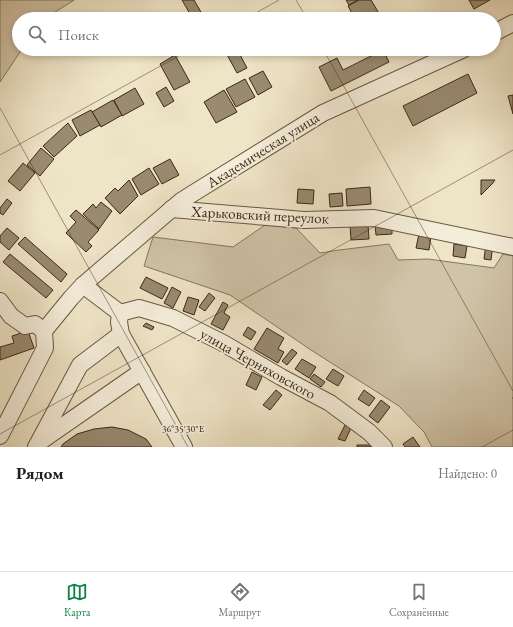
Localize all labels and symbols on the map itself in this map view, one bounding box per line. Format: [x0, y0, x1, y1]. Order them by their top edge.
street label: Академическая улица [202, 107, 323, 192]
street label: Харьковский переулок [190, 201, 329, 228]
street label: улица Черняховского [197, 324, 319, 403]
text: 36°35'30"E [162, 422, 205, 435]

